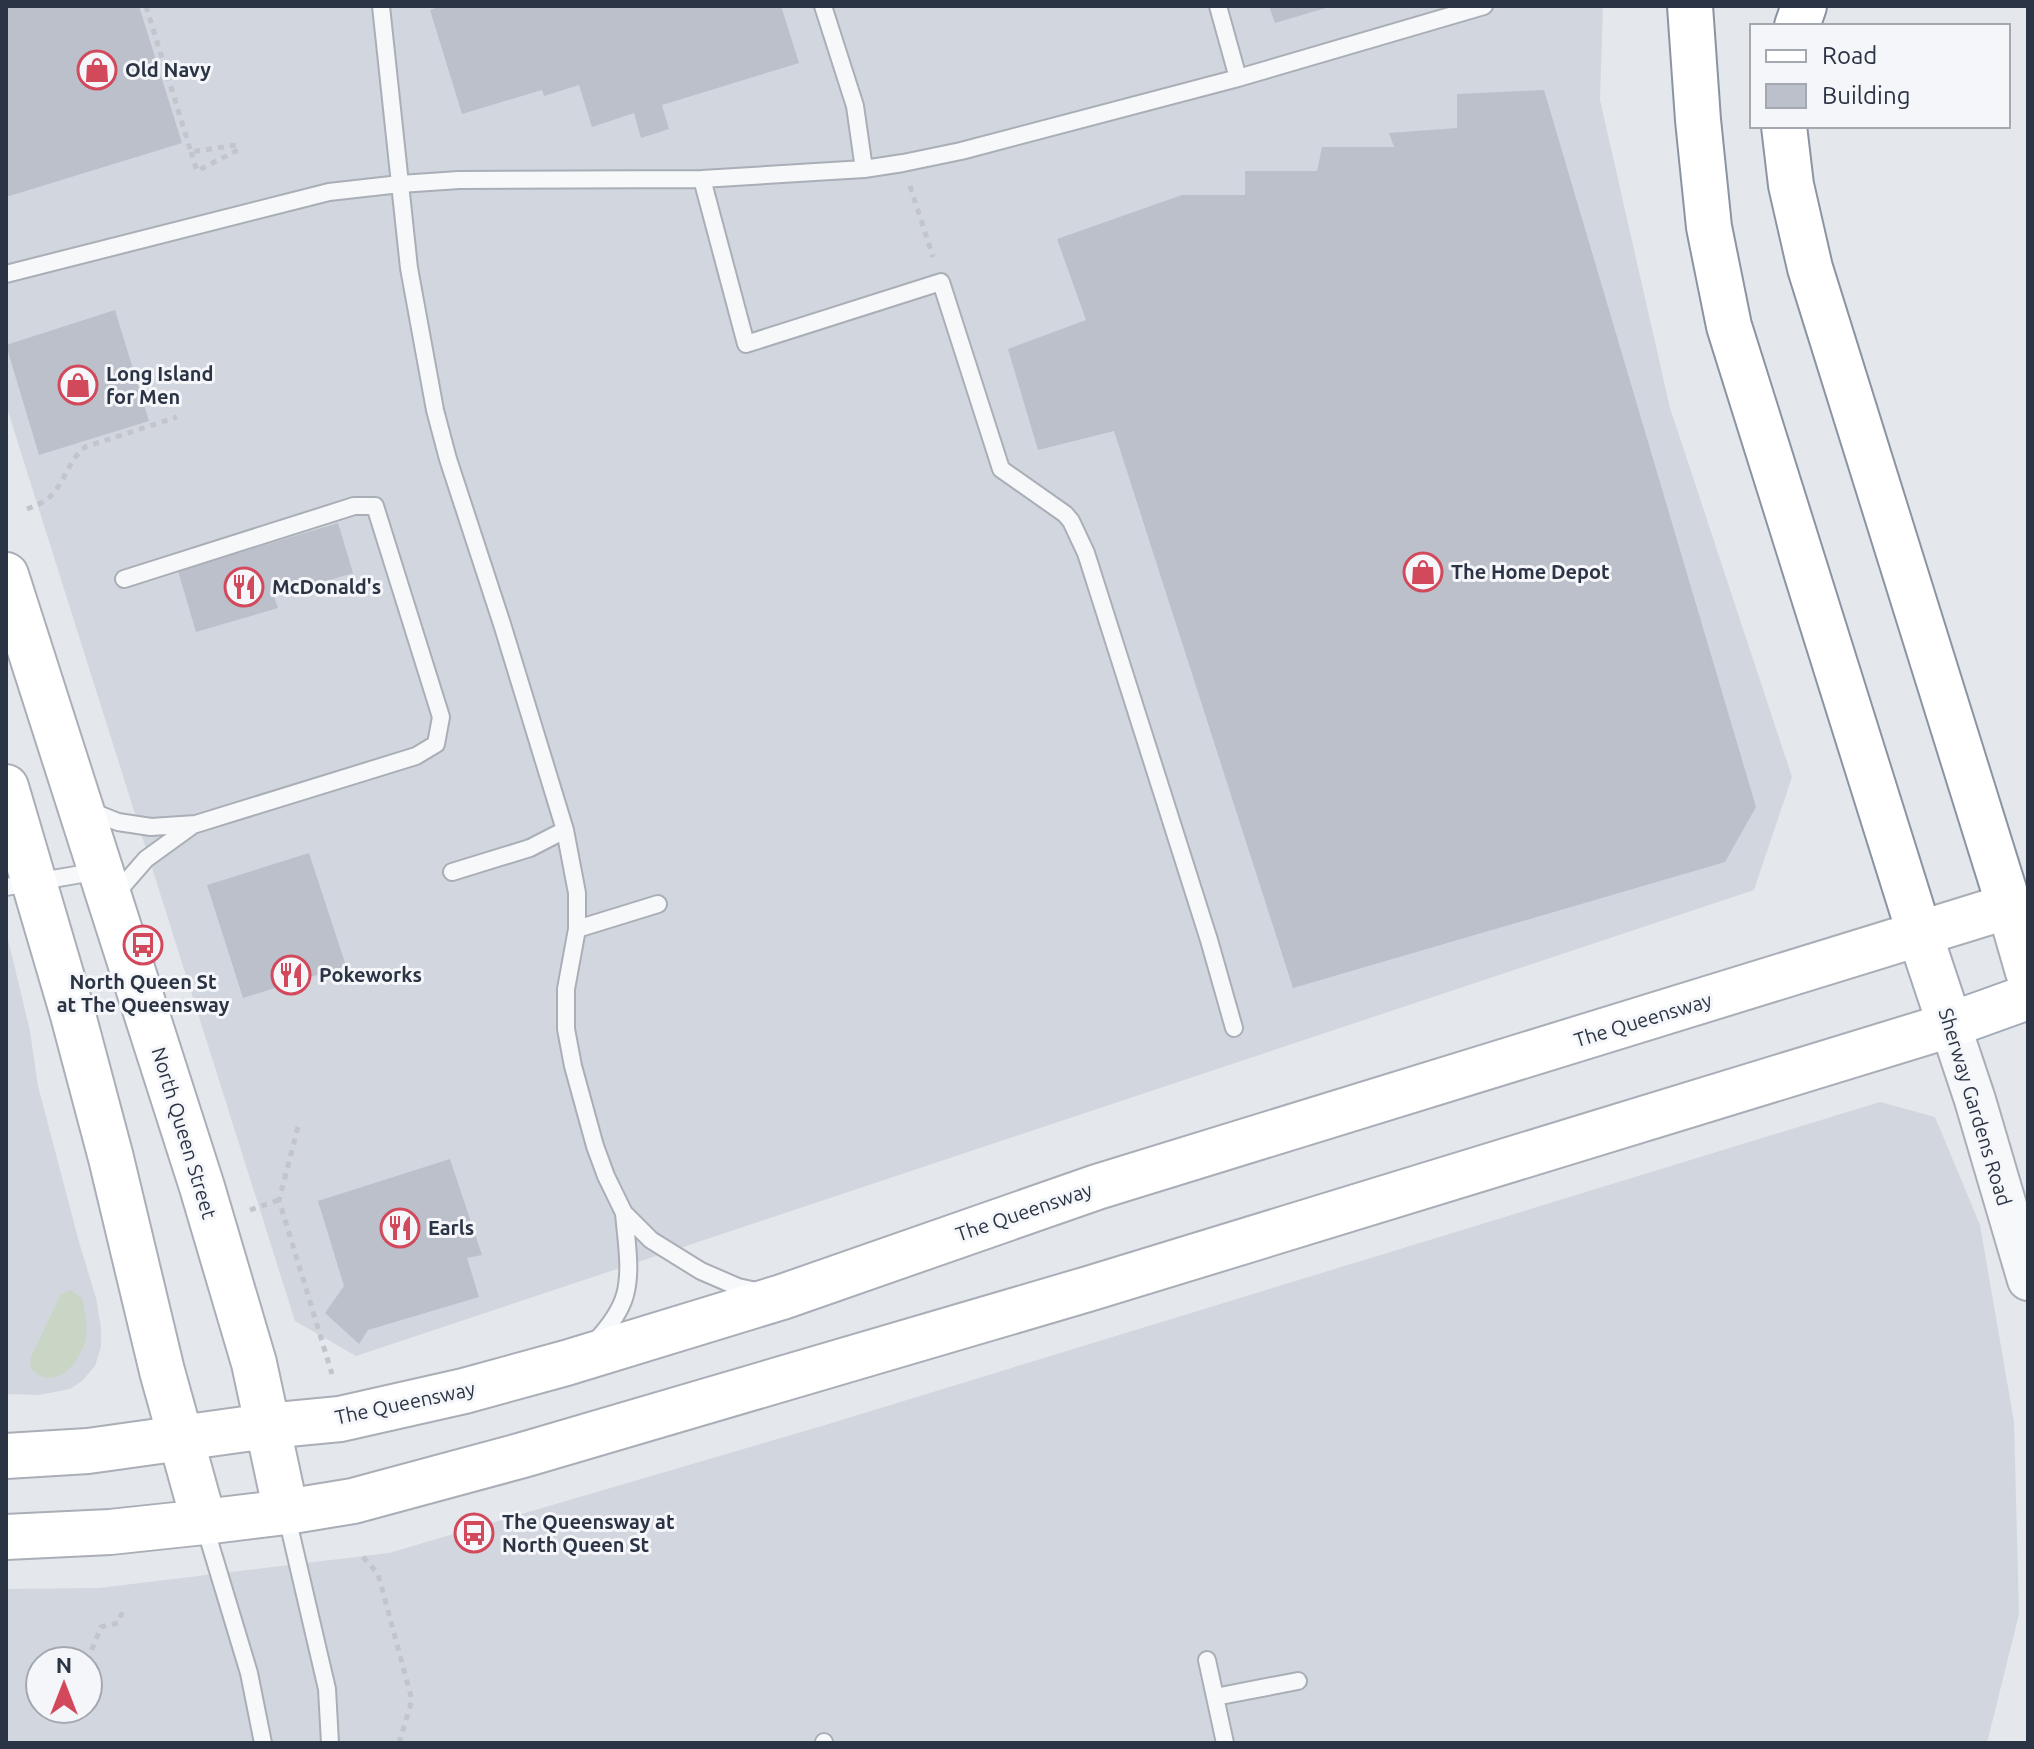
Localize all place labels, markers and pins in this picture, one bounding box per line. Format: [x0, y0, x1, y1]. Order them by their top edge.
shop icon: Old Navy [76, 49, 118, 91]
place label: Old Navy [125, 58, 211, 81]
place label: Long Island for Men [106, 362, 214, 408]
shop icon: Long Island for Men [57, 364, 99, 406]
shop icon: The Home Depot [1402, 551, 1444, 593]
place label: The Home Depot [1451, 560, 1610, 583]
restaurant icon: McDonald's [223, 566, 265, 608]
place label: McDonald's [272, 575, 381, 598]
bus stop icon: North Queen St at The Queensway [122, 924, 164, 966]
restaurant icon: Pokeworks [270, 954, 312, 996]
place label: Pokeworks [319, 963, 422, 986]
place label: North Queen St at The Queensway [57, 970, 230, 1016]
restaurant icon: Earls [379, 1207, 421, 1249]
place label: Earls [428, 1216, 474, 1239]
place label: The Queensway at North Queen St [502, 1510, 675, 1556]
bus stop icon: The Queensway at North Queen St [453, 1512, 495, 1554]

